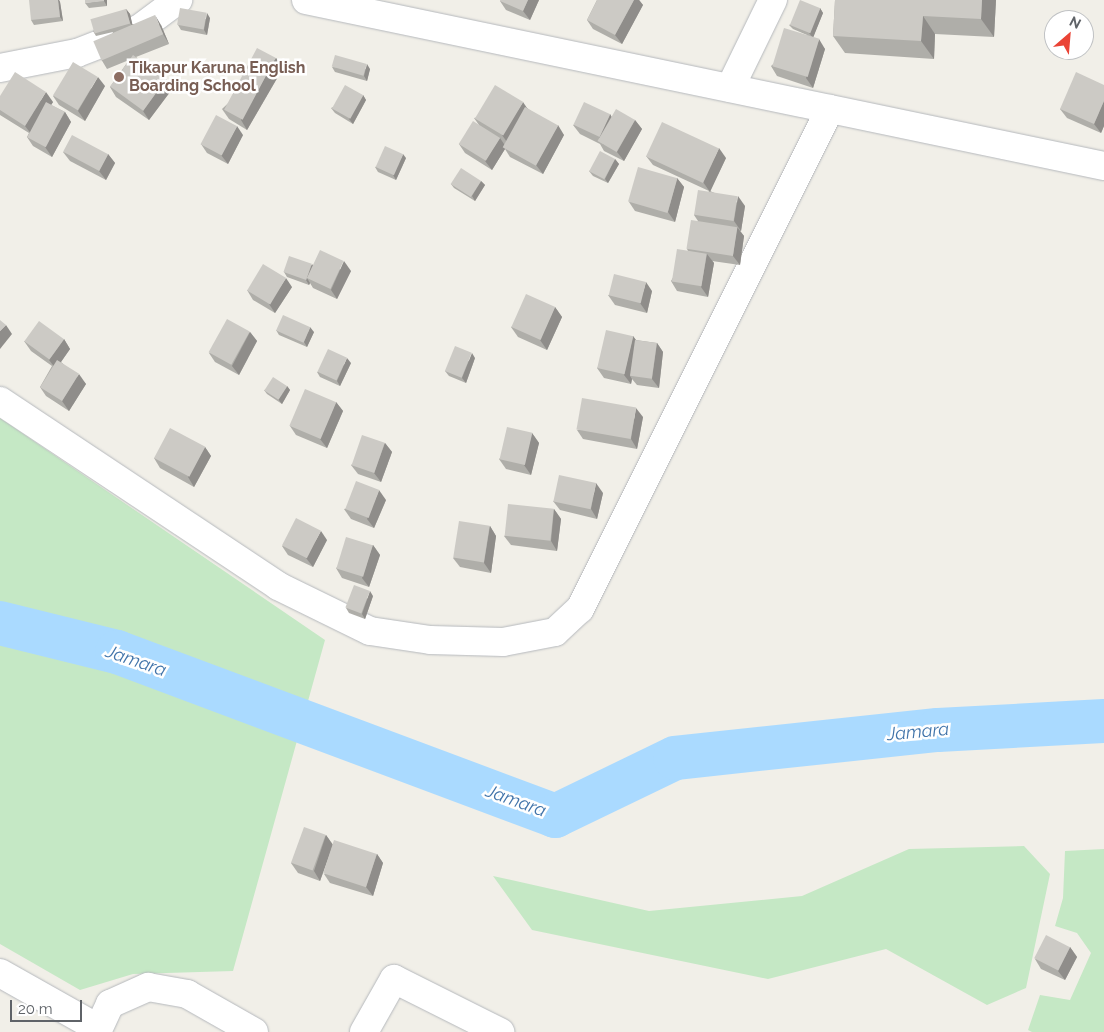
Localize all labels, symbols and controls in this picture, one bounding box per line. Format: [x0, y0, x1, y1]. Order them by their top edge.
north arrow [1044, 10, 1094, 60]
text: N [1067, 13, 1084, 32]
place label: Tikapur Karuna English Boarding School [129, 58, 306, 96]
marker: Tikapur Karuna English Boarding School [113, 71, 125, 83]
water label: Jamara [103, 641, 169, 681]
water label: Jamara [886, 719, 950, 745]
water label: Jamara [483, 780, 549, 822]
scale bar [12, 990, 85, 1022]
text: 20 m [18, 1000, 53, 1018]

